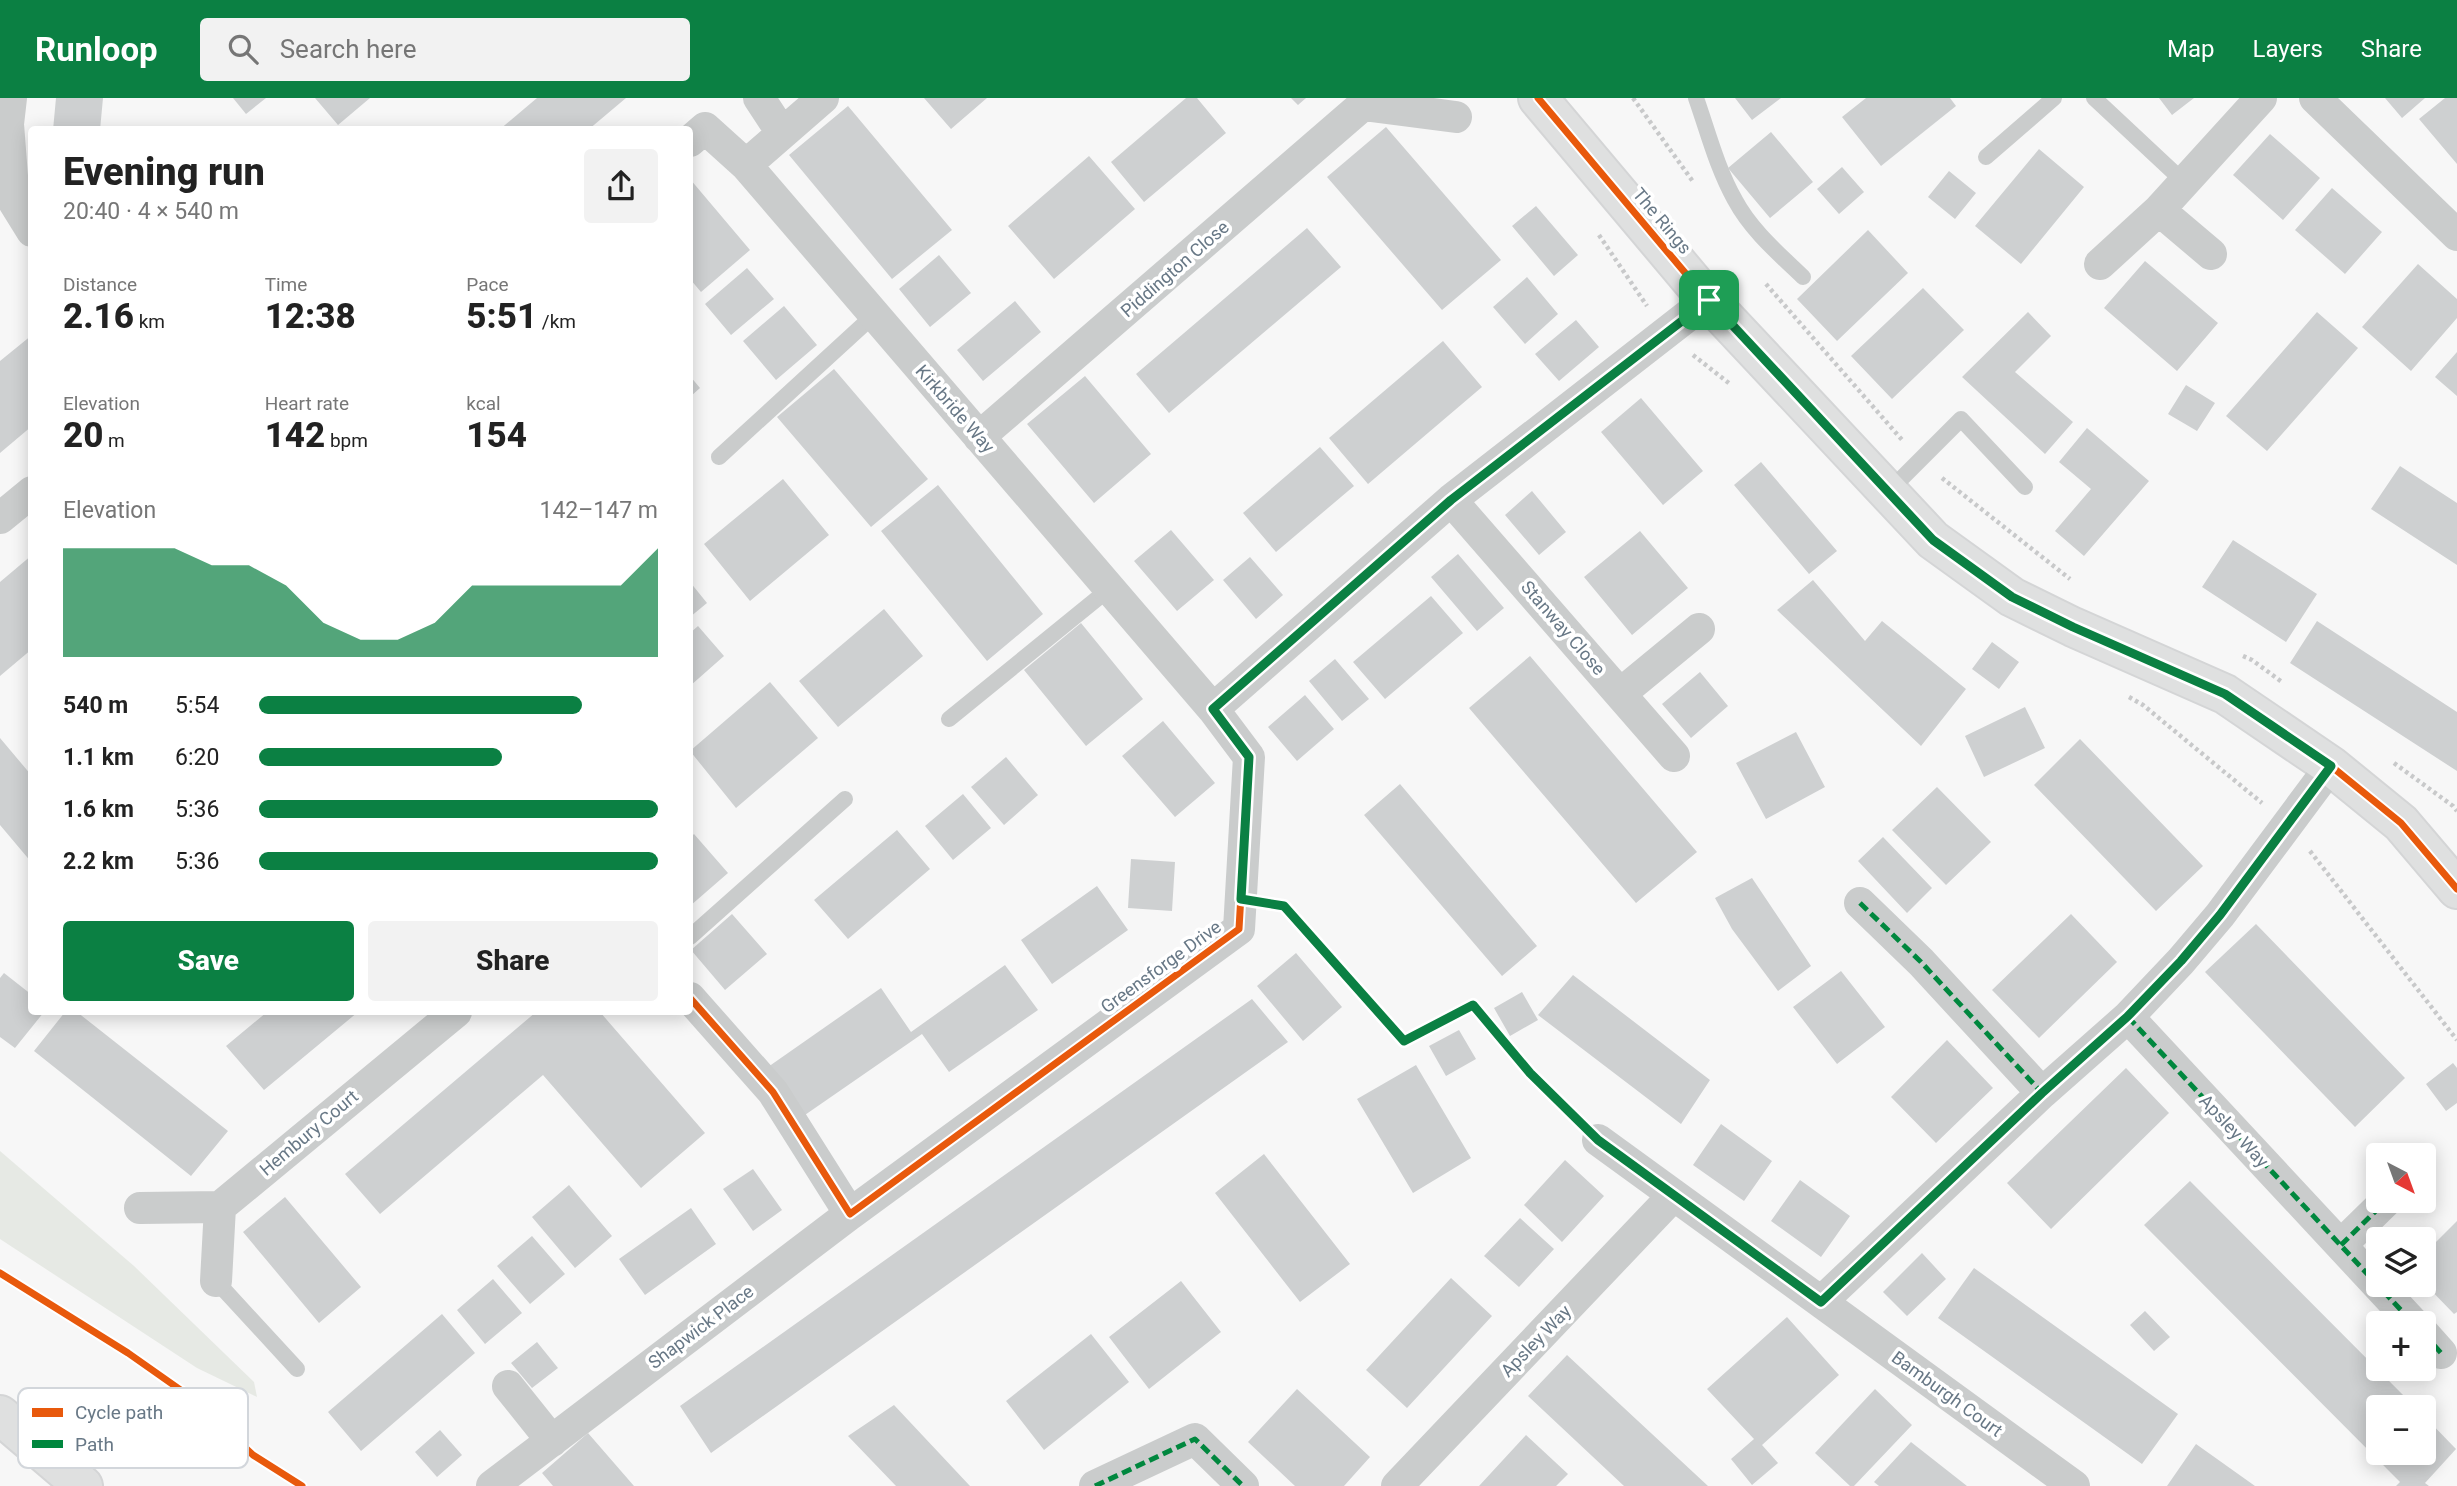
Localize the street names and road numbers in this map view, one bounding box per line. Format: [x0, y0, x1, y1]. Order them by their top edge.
street label: The Rings [1629, 183, 1696, 258]
street label: Piddington Close [1116, 216, 1233, 321]
street label: Kirkbride Way [912, 360, 1000, 457]
street label: Stanway Close [1517, 576, 1610, 679]
street label: Greensforge Drive [1096, 916, 1225, 1017]
street label: Hembury Court [255, 1085, 362, 1180]
street label: Apsley Way [2195, 1090, 2274, 1172]
street label: Shapwick Place [644, 1280, 757, 1373]
street label: Apsley Way [1496, 1300, 1575, 1381]
street label: Bamburgh Court [1888, 1346, 2007, 1441]

